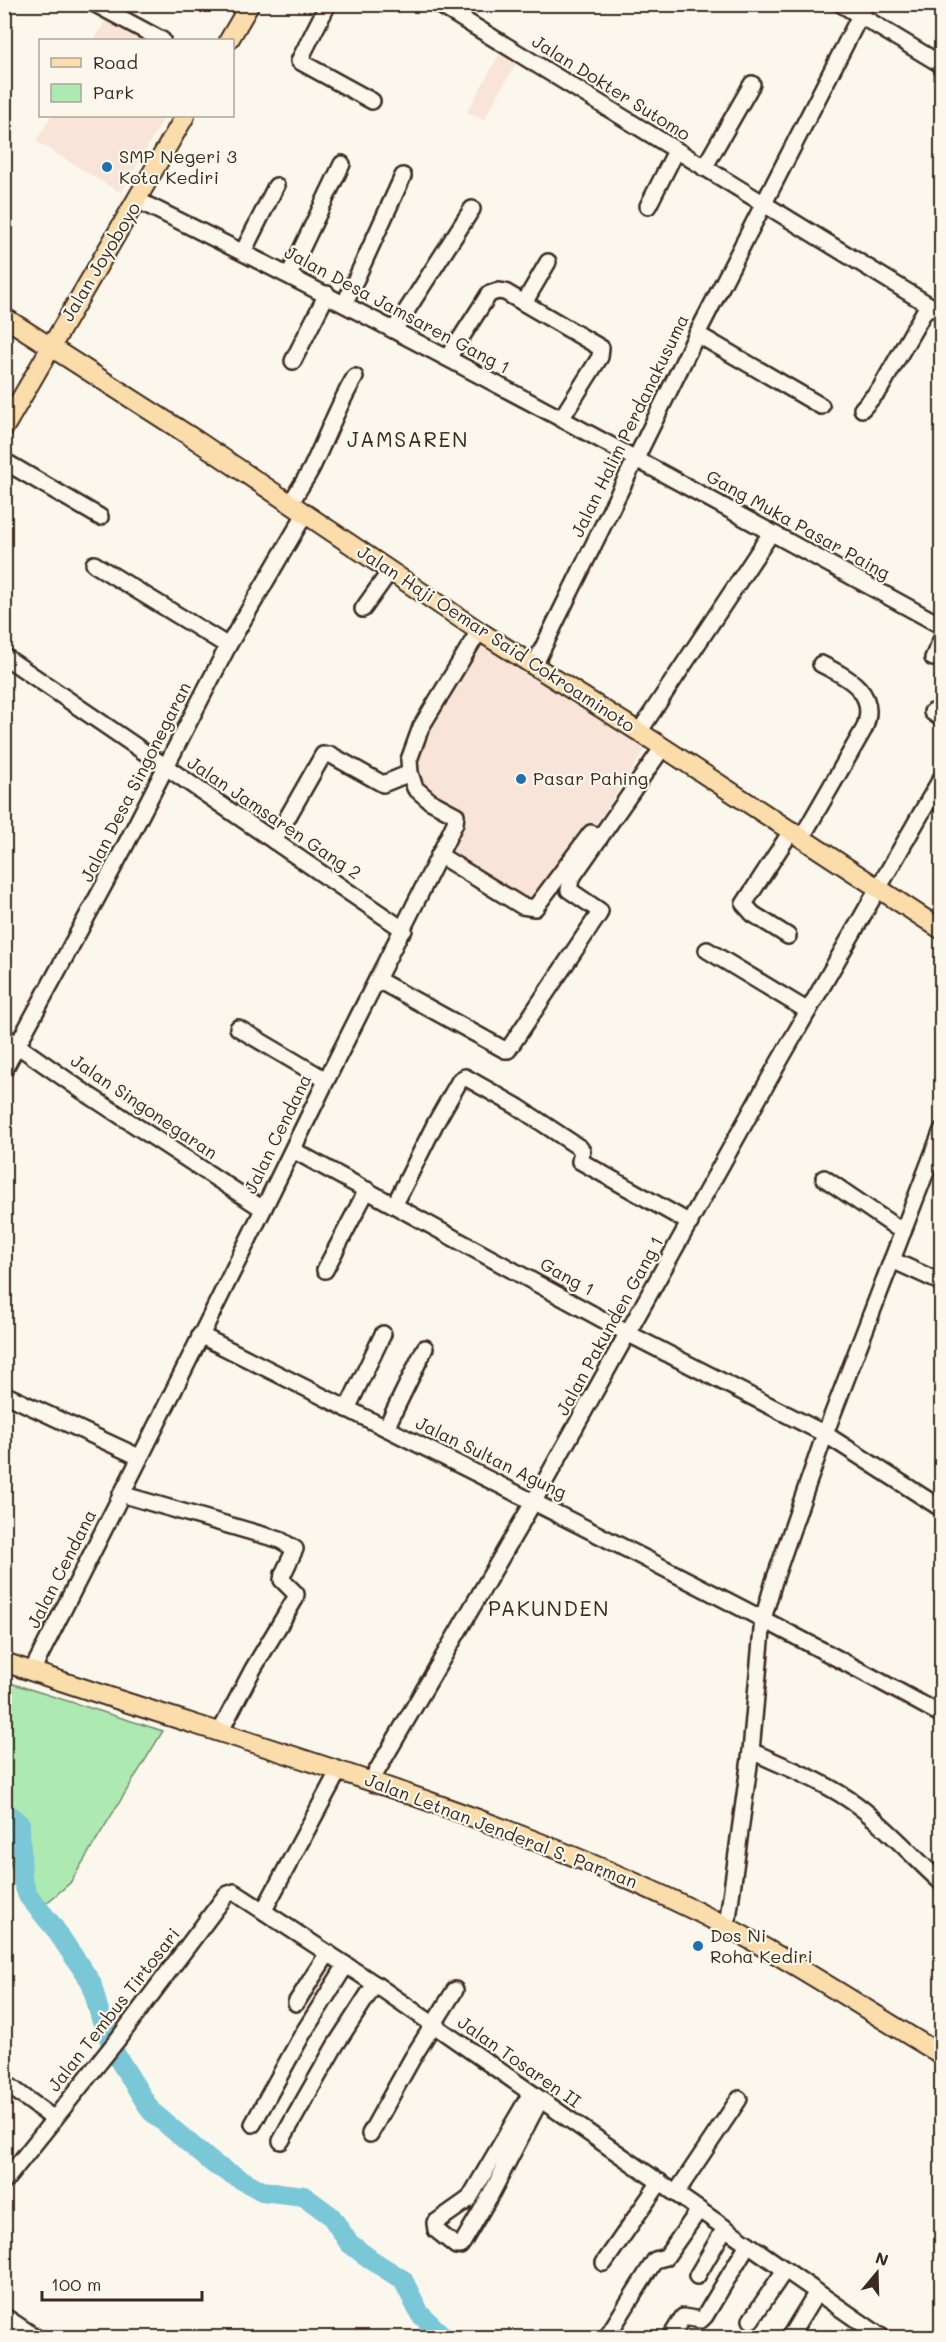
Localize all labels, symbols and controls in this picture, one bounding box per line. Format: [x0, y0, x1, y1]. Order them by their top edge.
street label: Jalan Dokter Sutomo [528, 29, 696, 146]
legend [39, 39, 234, 117]
text: Road [93, 50, 138, 74]
text: Park [93, 80, 134, 104]
place label: SMP Negeri 3 Kota Kediri [119, 144, 237, 189]
marker: SMP Negeri 3 Kota Kediri [100, 160, 114, 174]
street label: Jalan Joyoboyo [55, 197, 145, 326]
street label: Jalan Desa Jamsaren Gang 1 [281, 239, 514, 379]
street label: Jalan Halim Perdanakusuma [565, 310, 694, 541]
district label: JAMSAREN [347, 425, 469, 452]
street label: Gang Muka Pasar Paing [702, 464, 895, 585]
street label: Jalan Haji Oemar Said Cokroaminoto [353, 539, 640, 737]
street label: Jalan Desa Singonegaran [74, 677, 196, 886]
street label: Jalan Jamsaren Gang 2 [183, 750, 366, 884]
place label: Pasar Pahing [533, 766, 648, 790]
marker: Pasar Pahing [514, 772, 528, 786]
street label: Jalan Singonegaran [66, 1048, 223, 1164]
street label: Jalan Cendana [238, 1070, 316, 1197]
street label: Jalan Pakunden Gang 1 [550, 1232, 668, 1419]
street label: Gang 1 [536, 1251, 599, 1301]
street label: Jalan Sultan Agung [412, 1410, 571, 1504]
street label: Jalan Cendana [21, 1505, 101, 1632]
district label: PAKUNDEN [488, 1594, 610, 1621]
street label: Jalan Letnan Jenderal S. Parman [362, 1767, 641, 1893]
street label: Jalan Tembus Tirtosari [42, 1923, 185, 2096]
place label: Dos Ni Roha Kediri [710, 1923, 813, 1968]
marker: Dos Ni Roha Kediri [691, 1939, 705, 1953]
street label: Jalan Tosaren II [453, 2010, 586, 2113]
north arrow [847, 2243, 907, 2303]
text: N [873, 2246, 891, 2270]
scale bar [42, 2264, 202, 2302]
text: 100 m [51, 2272, 101, 2296]

